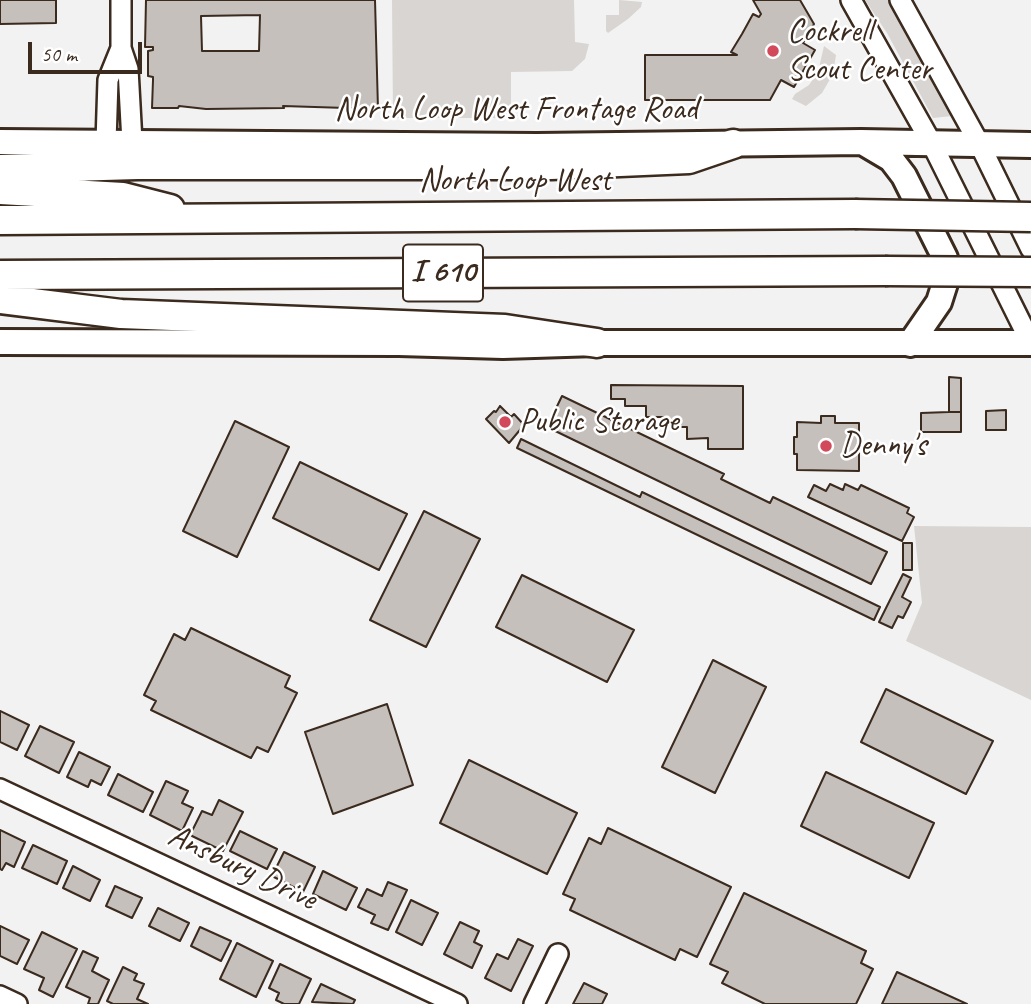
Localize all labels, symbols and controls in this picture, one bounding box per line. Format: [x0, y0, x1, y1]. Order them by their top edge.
place label: Cockrell Scout Center [787, 12, 932, 90]
scale bar [32, 28, 145, 72]
text: 50 m [41, 41, 77, 67]
marker: Cockrell Scout Center [765, 43, 781, 59]
street label: North Loop West Frontage Road [335, 90, 697, 130]
street label: North Loop West [419, 161, 611, 201]
road number: I 610 [403, 244, 483, 302]
place label: Public Storage [519, 402, 678, 442]
marker: Public Storage [497, 414, 513, 430]
place label: Denny's [840, 426, 926, 466]
marker: Denny's [818, 438, 834, 454]
street label: Ansbury Drive [161, 816, 323, 920]

